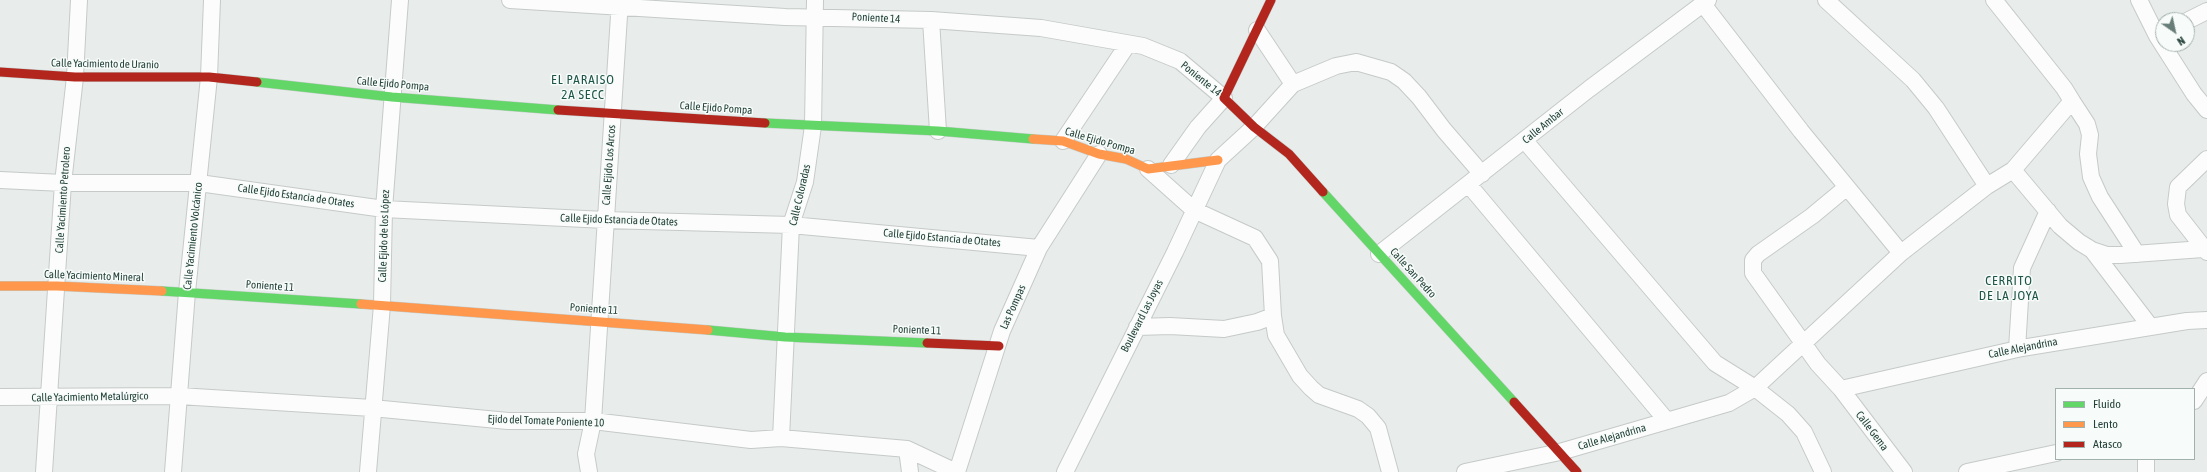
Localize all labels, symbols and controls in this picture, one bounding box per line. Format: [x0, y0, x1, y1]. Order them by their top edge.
street label: Poniente 14 [851, 10, 901, 26]
north arrow [2155, 12, 2195, 52]
text: N [2175, 34, 2187, 48]
street label: Calle Yacimiento de Uranio [51, 56, 159, 72]
street label: Poniente 14 [1178, 59, 1224, 99]
district label: EL PARAISO 2A SECC [551, 72, 615, 103]
street label: Calle Ejido Pompa [356, 74, 430, 94]
street label: Calle Ejido Pompa [679, 99, 753, 117]
street label: Calle Ambar [1520, 105, 1566, 147]
street label: Calle Ejido Los Arcos [600, 124, 618, 206]
street label: Calle Ejido Pompa [1063, 125, 1137, 157]
street label: Calle Yacimiento Petrolero [53, 146, 73, 254]
street label: Calle Coloradas [787, 163, 813, 227]
street label: Calle Ejido Estancia de Otates [237, 181, 355, 211]
street label: Calle Yacimiento Volcánico [181, 182, 205, 290]
street label: Calle Ejido de los López [376, 189, 392, 283]
street label: Calle Ejido Estancia de Otates [560, 211, 678, 229]
street label: Calle Ejido Estancia de Otates [883, 226, 1001, 250]
street label: Calle San Pedro [1387, 245, 1439, 301]
street label: Calle Yacimiento Mineral [44, 268, 144, 284]
district label: CERRITO DE LA JOYA [1979, 273, 2039, 304]
street label: Poniente 11 [245, 278, 295, 294]
street label: Boulevard Las Joyas [1118, 278, 1166, 354]
street label: Las Pompas [997, 283, 1029, 331]
street label: Poniente 11 [569, 301, 619, 317]
street label: Poniente 11 [893, 323, 941, 337]
street label: Calle Alejandrina [1987, 335, 2059, 361]
legend [2055, 388, 2195, 460]
street label: Calle Yacimiento Metalúrgico [31, 389, 149, 405]
text: Fluido [2093, 397, 2121, 411]
street label: Calle Gema [1853, 409, 1891, 453]
street label: Ejido del Tomate Poniente 10 [487, 412, 605, 430]
text: Lento [2093, 417, 2118, 431]
street label: Calle Alejandrina [1577, 421, 1647, 453]
text: Atasco [2093, 437, 2122, 451]

